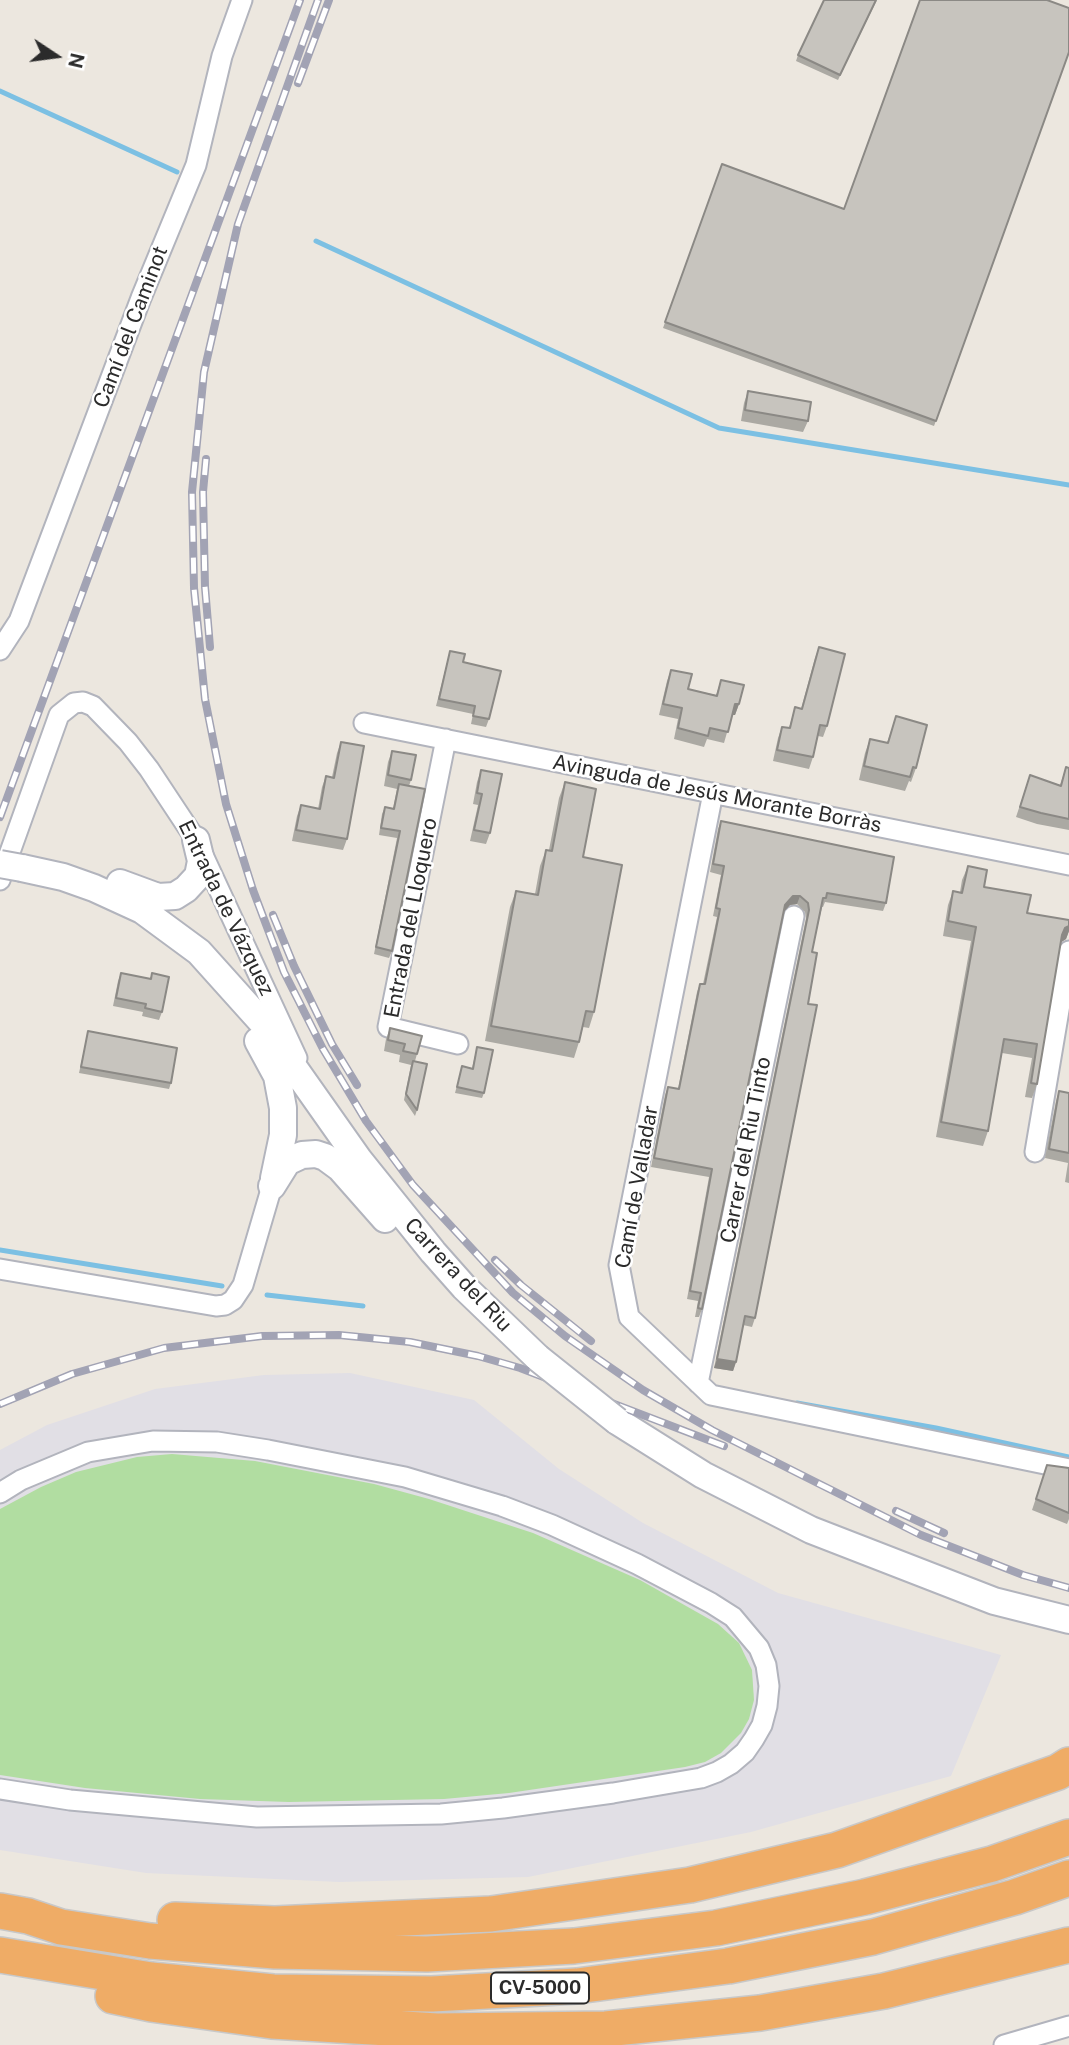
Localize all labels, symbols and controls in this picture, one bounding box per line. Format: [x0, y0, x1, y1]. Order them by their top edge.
north arrow [21, 21, 91, 91]
text: N [64, 51, 89, 70]
street label: Camí del Caminot [89, 243, 173, 411]
street label: Avinguda de Jesús Morante Borràs [550, 750, 884, 838]
street label: Entrada de Vázquez [173, 816, 279, 1000]
street label: Entrada del Lloquero [379, 816, 443, 1020]
street label: Carrer del Riu Tinto [716, 1055, 776, 1245]
street label: Camí de Valladar [610, 1104, 664, 1270]
street label: Carrera del Riu [399, 1213, 517, 1337]
road number: CV-5000 [491, 1972, 589, 2004]

